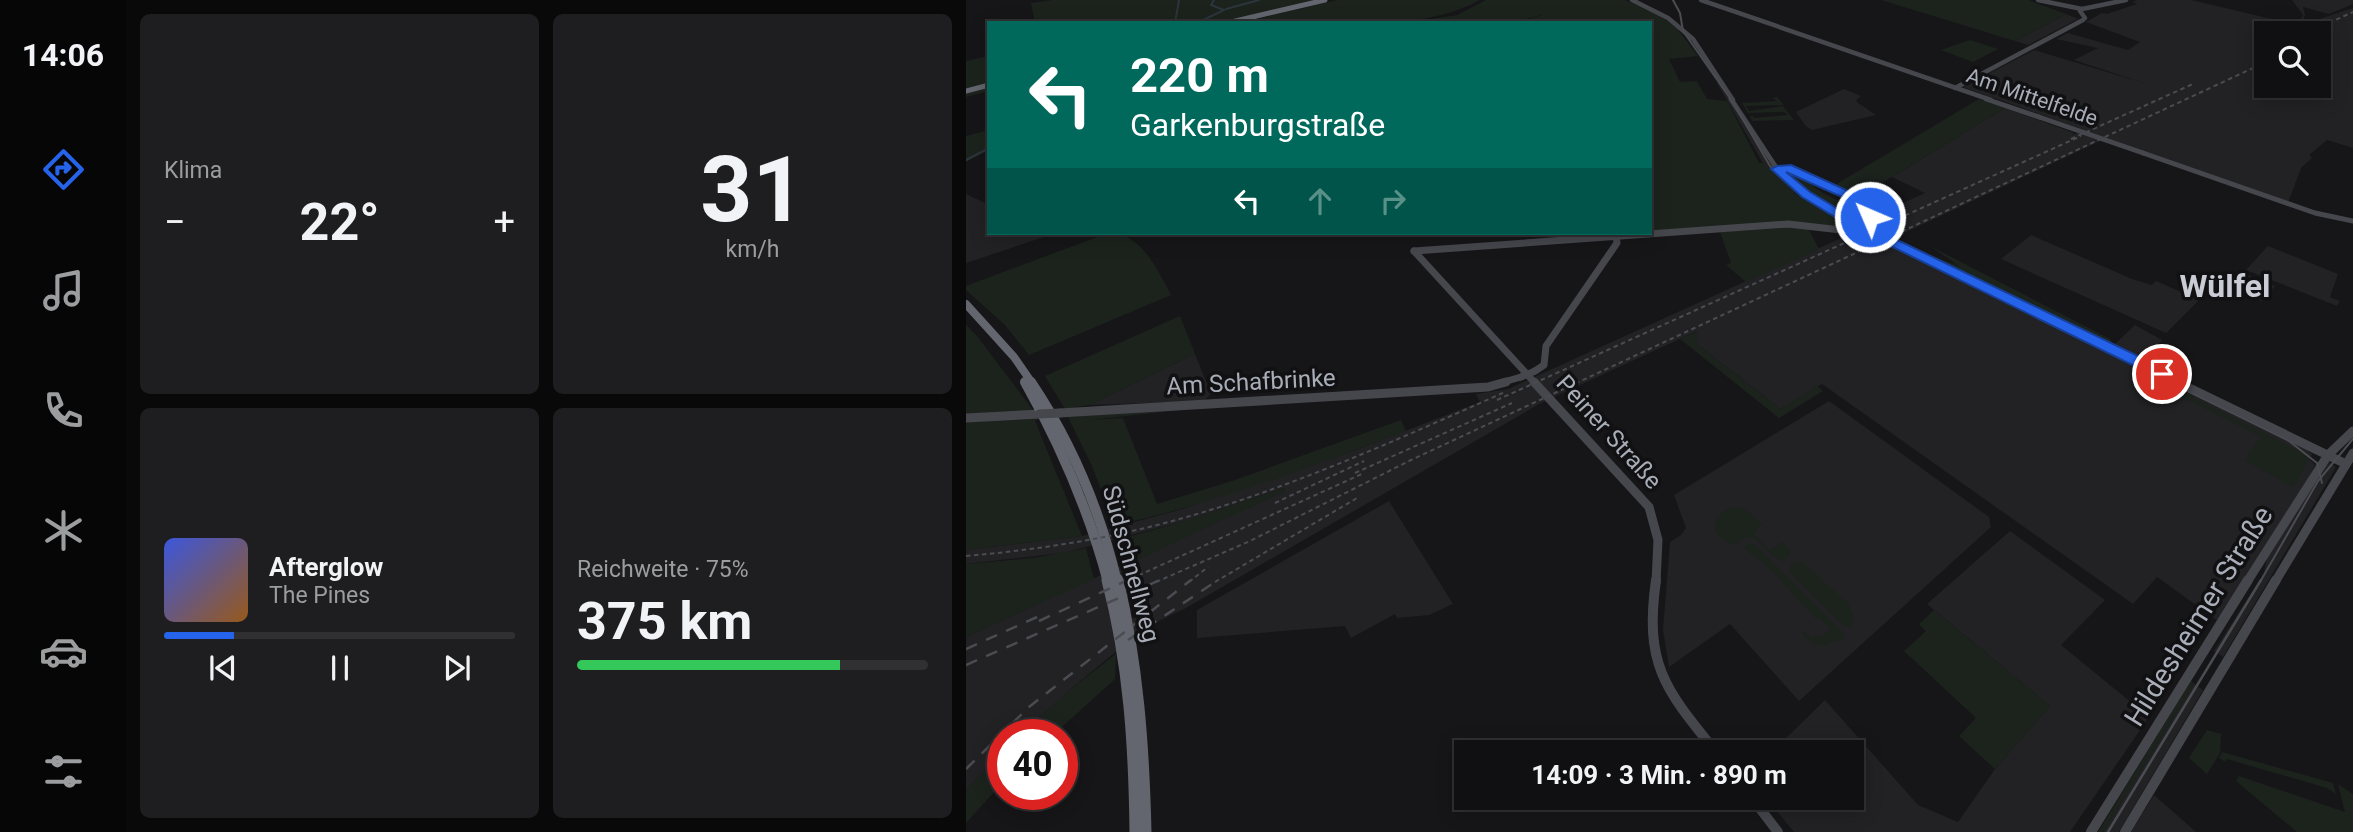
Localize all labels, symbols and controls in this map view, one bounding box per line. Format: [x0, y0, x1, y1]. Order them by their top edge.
map controls [2254, 21, 2331, 98]
button: search [2254, 21, 2331, 98]
text: 14:06 [22, 36, 104, 74]
text: 220 m [1130, 47, 1269, 104]
icon: left [1015, 49, 1106, 140]
street label: Am Mittelfelde [1963, 63, 2101, 131]
text: Garkenburgstraße [1130, 106, 1385, 144]
text: 31 [700, 137, 805, 243]
icon: directions [39, 145, 88, 194]
text: Klima [164, 157, 222, 184]
position arrow [1833, 180, 1907, 254]
icon: left [1228, 182, 1266, 220]
icon: ahead [1301, 182, 1339, 220]
icon: right [1374, 182, 1412, 220]
text: 22° [300, 192, 380, 253]
text: − [164, 200, 186, 244]
text: + [493, 200, 515, 244]
text: km/h [726, 236, 780, 263]
icon: music [39, 266, 88, 315]
district label: Wülfel [2180, 267, 2270, 305]
pin [2132, 344, 2192, 404]
icon: arrive [2143, 355, 2181, 393]
street label: Am Schafbrinke [1166, 364, 1336, 400]
street label: Peiner Straße [1551, 369, 1667, 495]
icon: phone [39, 386, 88, 435]
street label: Südschnellweg [1097, 483, 1165, 645]
street label: Hildesheimer Straße [2117, 500, 2279, 732]
icon: climate [39, 506, 88, 555]
text: Afterglow [269, 552, 383, 582]
text: Reichweite · 75% [577, 556, 749, 583]
text: The Pines [269, 582, 370, 609]
text: 375 km [577, 591, 752, 652]
icon: car [39, 627, 88, 676]
icon: previous [204, 649, 242, 687]
icon: pause [321, 649, 359, 687]
icon: next [438, 649, 476, 687]
speed limit sign: 40 [987, 719, 1078, 810]
icon: filters [39, 747, 88, 796]
text: 14:09 · 3 Min. · 890 m [1531, 760, 1787, 790]

